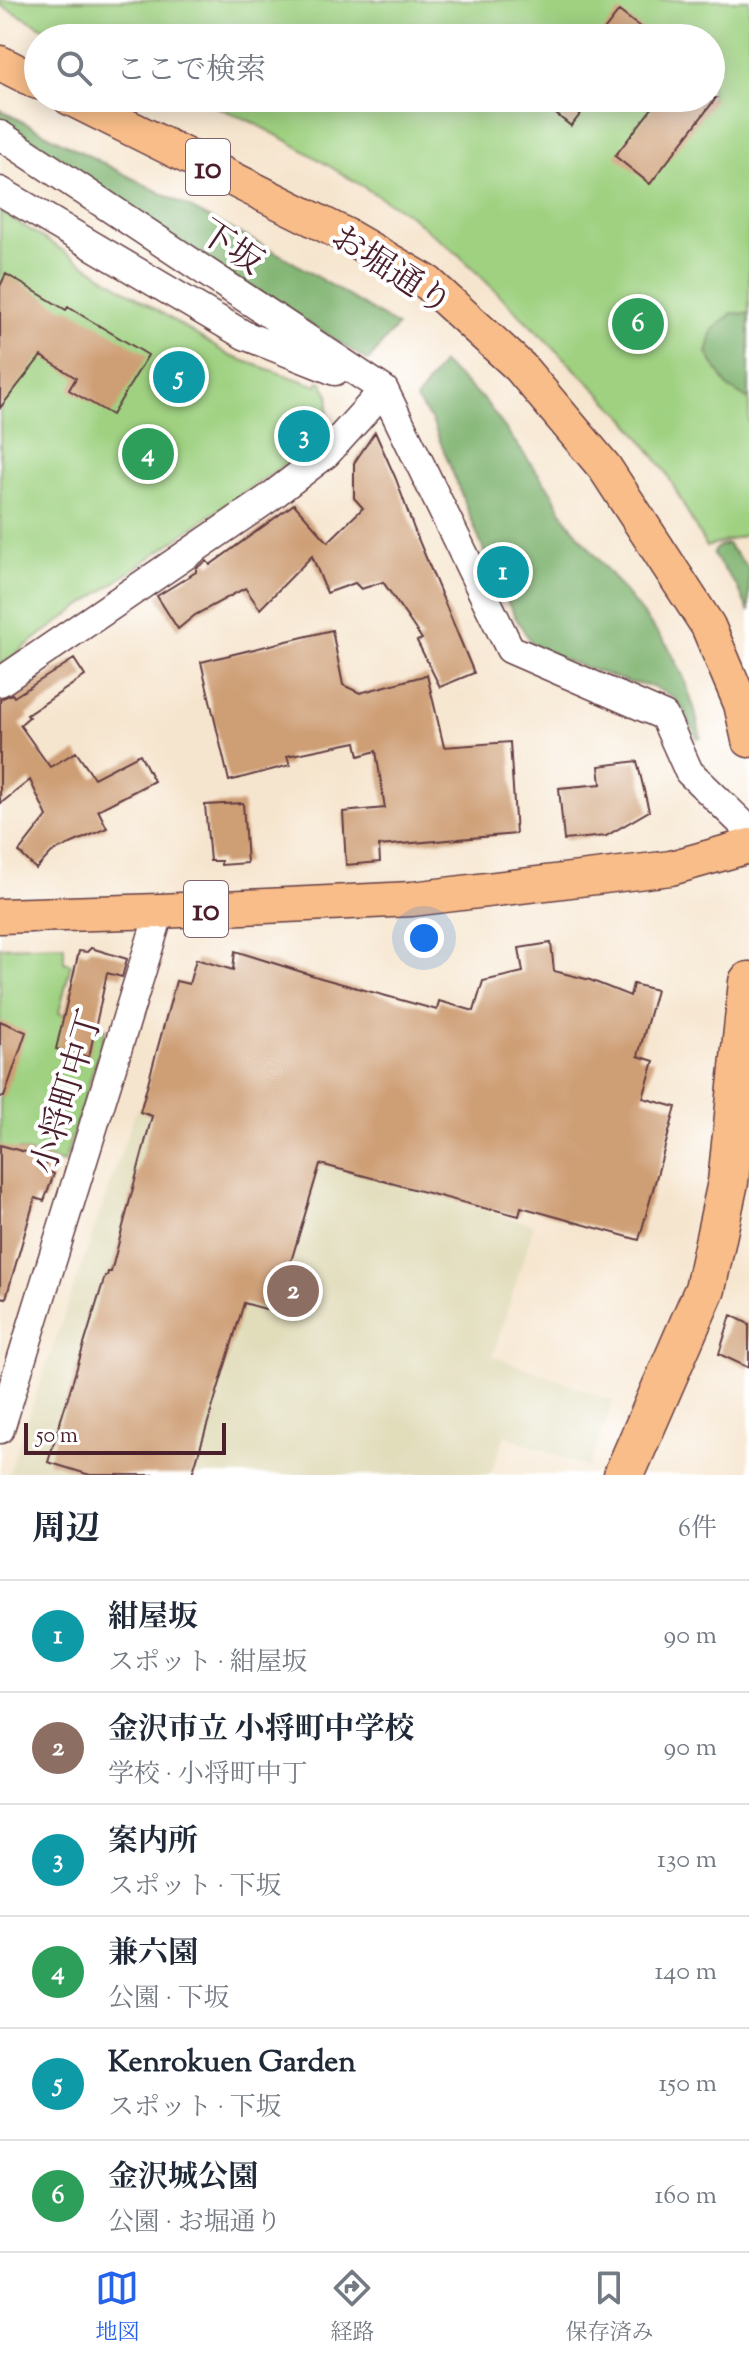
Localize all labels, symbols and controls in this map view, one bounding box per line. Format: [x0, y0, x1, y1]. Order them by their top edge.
search box [24, 24, 725, 112]
icon: search [52, 46, 96, 90]
text: ここで検索 [116, 50, 266, 93]
road number: 10 [186, 139, 230, 195]
street label: 下坂 [188, 210, 272, 288]
street label: お堀通り [320, 214, 460, 330]
pin: 6 [612, 294, 664, 354]
pin: 5 [153, 347, 205, 407]
pin: 3 [278, 406, 330, 466]
pin: 4 [122, 424, 174, 484]
pin: 1 [477, 542, 529, 602]
road number: 10 [184, 881, 228, 937]
your location [404, 918, 444, 958]
street label: 小将町中丁 [21, 1004, 118, 1180]
pin: 2 [267, 1261, 319, 1321]
scale bar [24, 1419, 226, 1455]
text: 50 m [36, 1421, 78, 1453]
text: 周辺 [32, 1506, 100, 1555]
text: 6件 [678, 1511, 717, 1548]
text: 紺屋坂 [108, 1597, 198, 1640]
text: 1 [54, 1618, 62, 1655]
text: 90 m [664, 1618, 717, 1655]
text: スポット · 紺屋坂 [108, 1645, 308, 1682]
text: 金沢市立 小将町中学校 [108, 1709, 414, 1752]
text: 2 [52, 1730, 64, 1767]
text: 90 m [664, 1730, 717, 1767]
text: 学校 · 小将町中丁 [108, 1757, 308, 1794]
text: 案内所 [108, 1821, 198, 1864]
text: 3 [53, 1842, 63, 1879]
text: 130 m [657, 1842, 717, 1879]
text: スポット · 下坂 [108, 1869, 282, 1906]
text: 兼六園 [108, 1933, 198, 1976]
text: 4 [51, 1954, 65, 1991]
text: 140 m [654, 1954, 717, 1991]
text: 公園 · 下坂 [108, 1981, 230, 2018]
text: Kenrokuen Garden [108, 2042, 356, 2085]
text: 5 [54, 2066, 62, 2103]
text: 150 m [658, 2066, 717, 2103]
text: スポット · 下坂 [108, 2090, 282, 2127]
text: 金沢城公園 [108, 2157, 258, 2200]
text: 6 [52, 2178, 64, 2215]
text: 160 m [654, 2178, 717, 2215]
text: 公園 · お堀通り [108, 2205, 282, 2242]
tab: 地図 [95, 2266, 140, 2350]
tab: 経路 [330, 2266, 375, 2350]
tab: 保存済み [565, 2266, 654, 2350]

